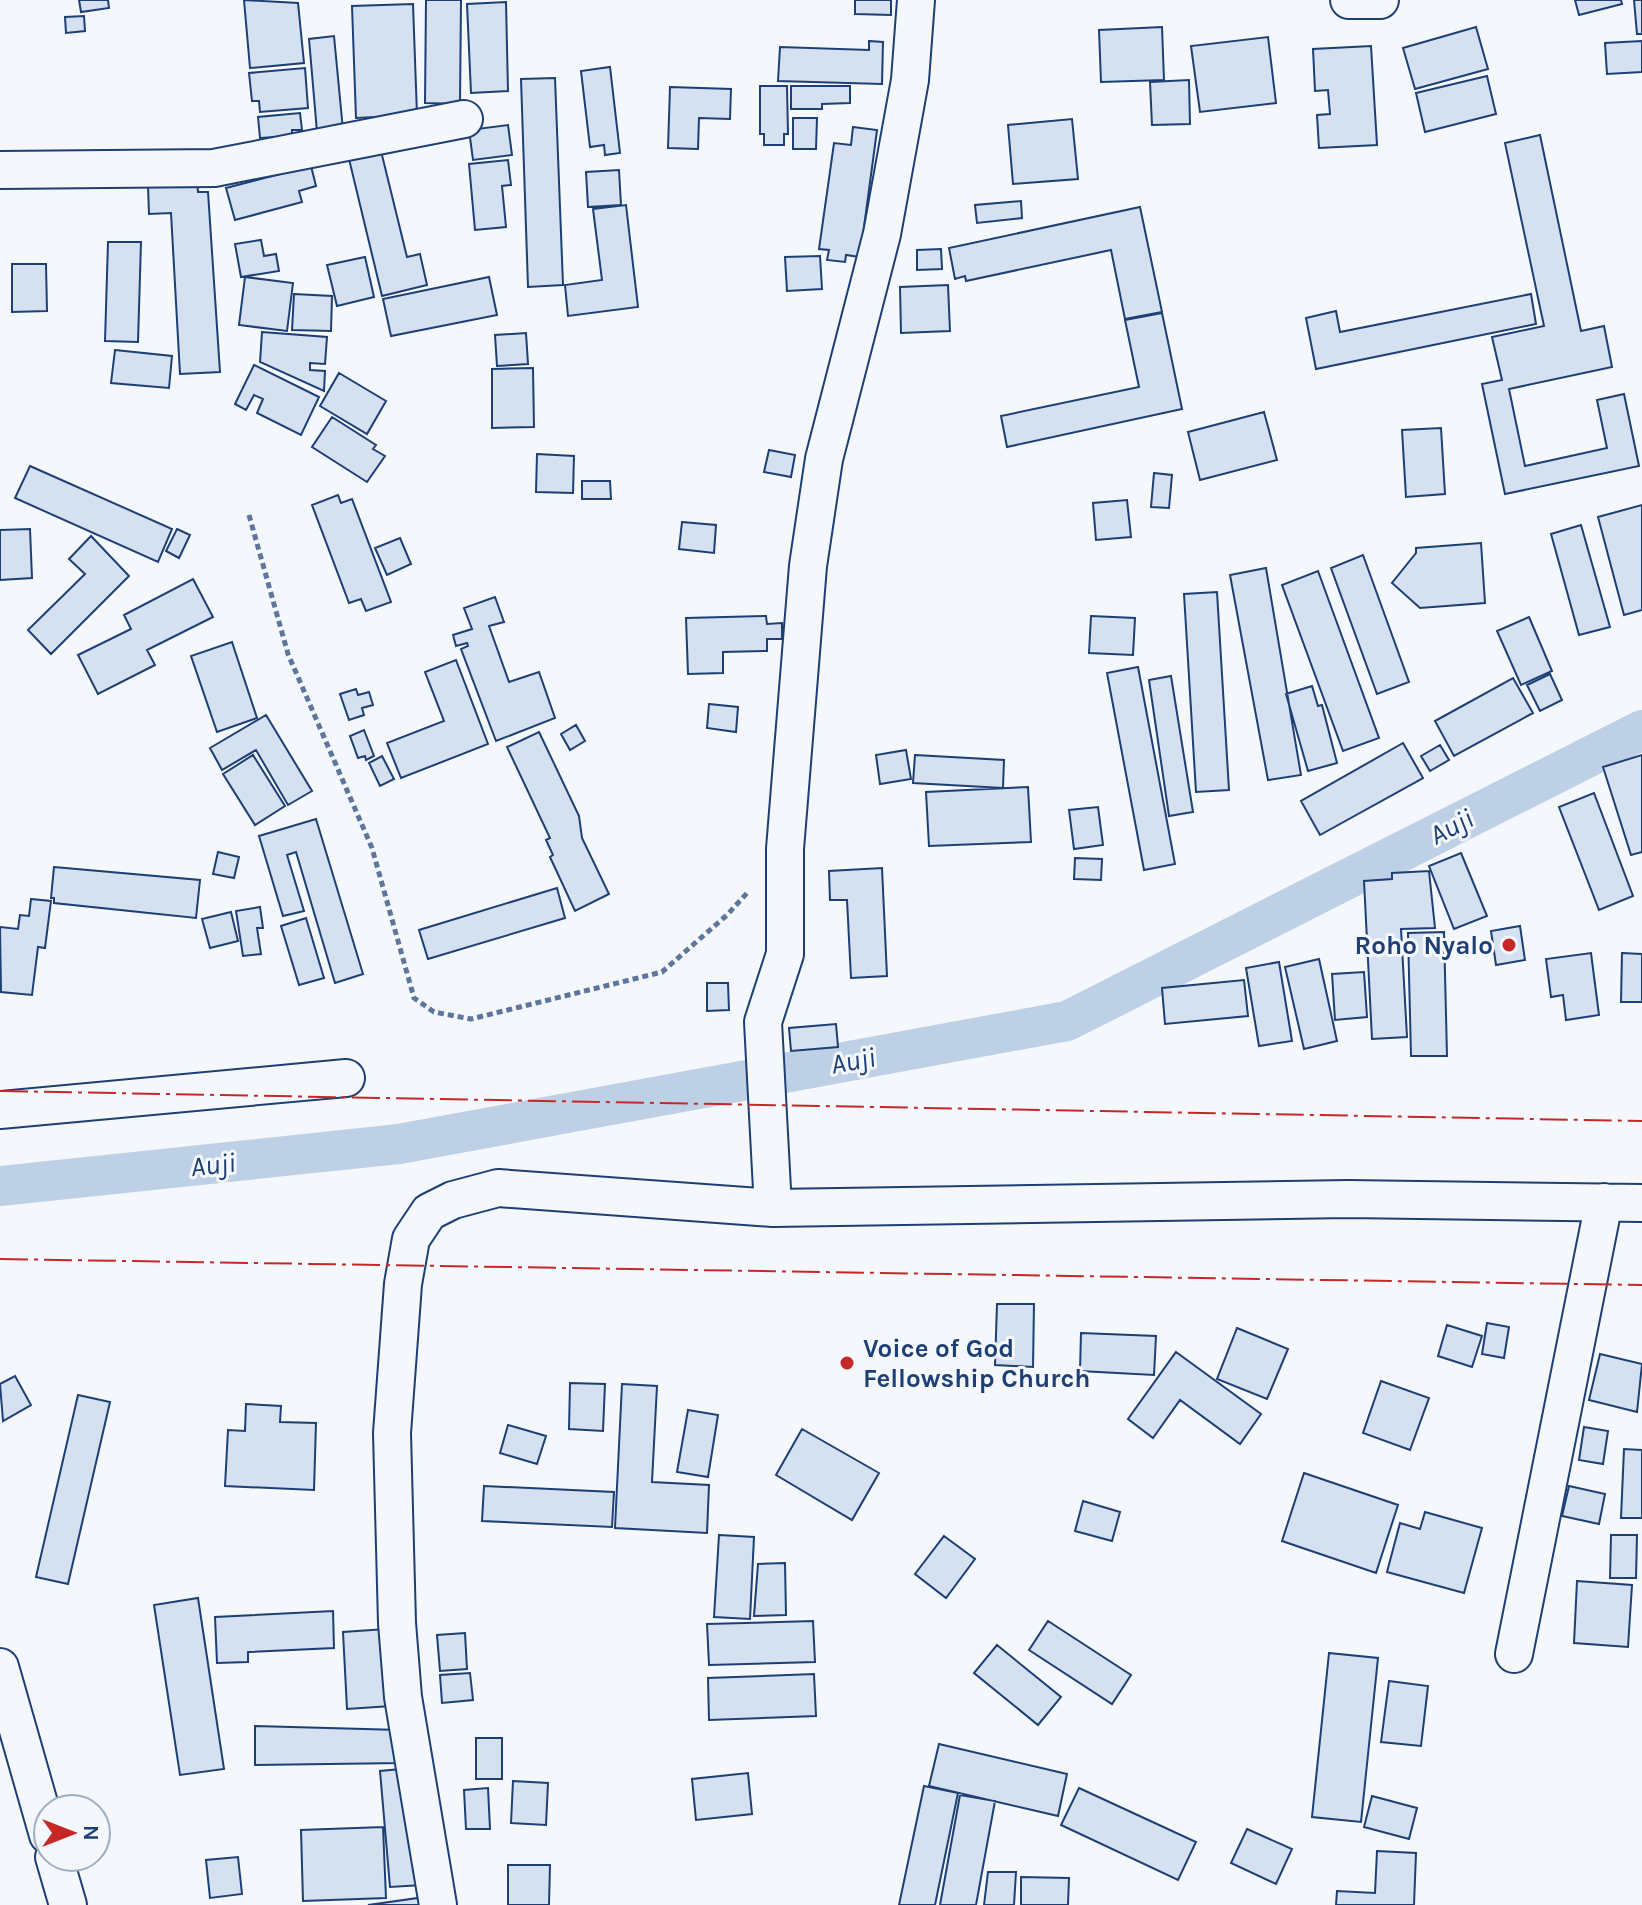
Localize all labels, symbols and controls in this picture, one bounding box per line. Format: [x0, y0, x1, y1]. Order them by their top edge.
water label: Auji [1424, 801, 1479, 851]
place label: Roho Nyalo [1354, 930, 1493, 961]
marker: Roho Nyalo [1500, 936, 1518, 954]
water label: Auji [828, 1040, 878, 1081]
water label: Auji [189, 1146, 237, 1183]
place label: Voice of God Fellowship Church [863, 1333, 1090, 1394]
marker: Voice of God Fellowship Church [838, 1354, 856, 1372]
north arrow [32, 1793, 112, 1873]
text: N [78, 1825, 104, 1841]

